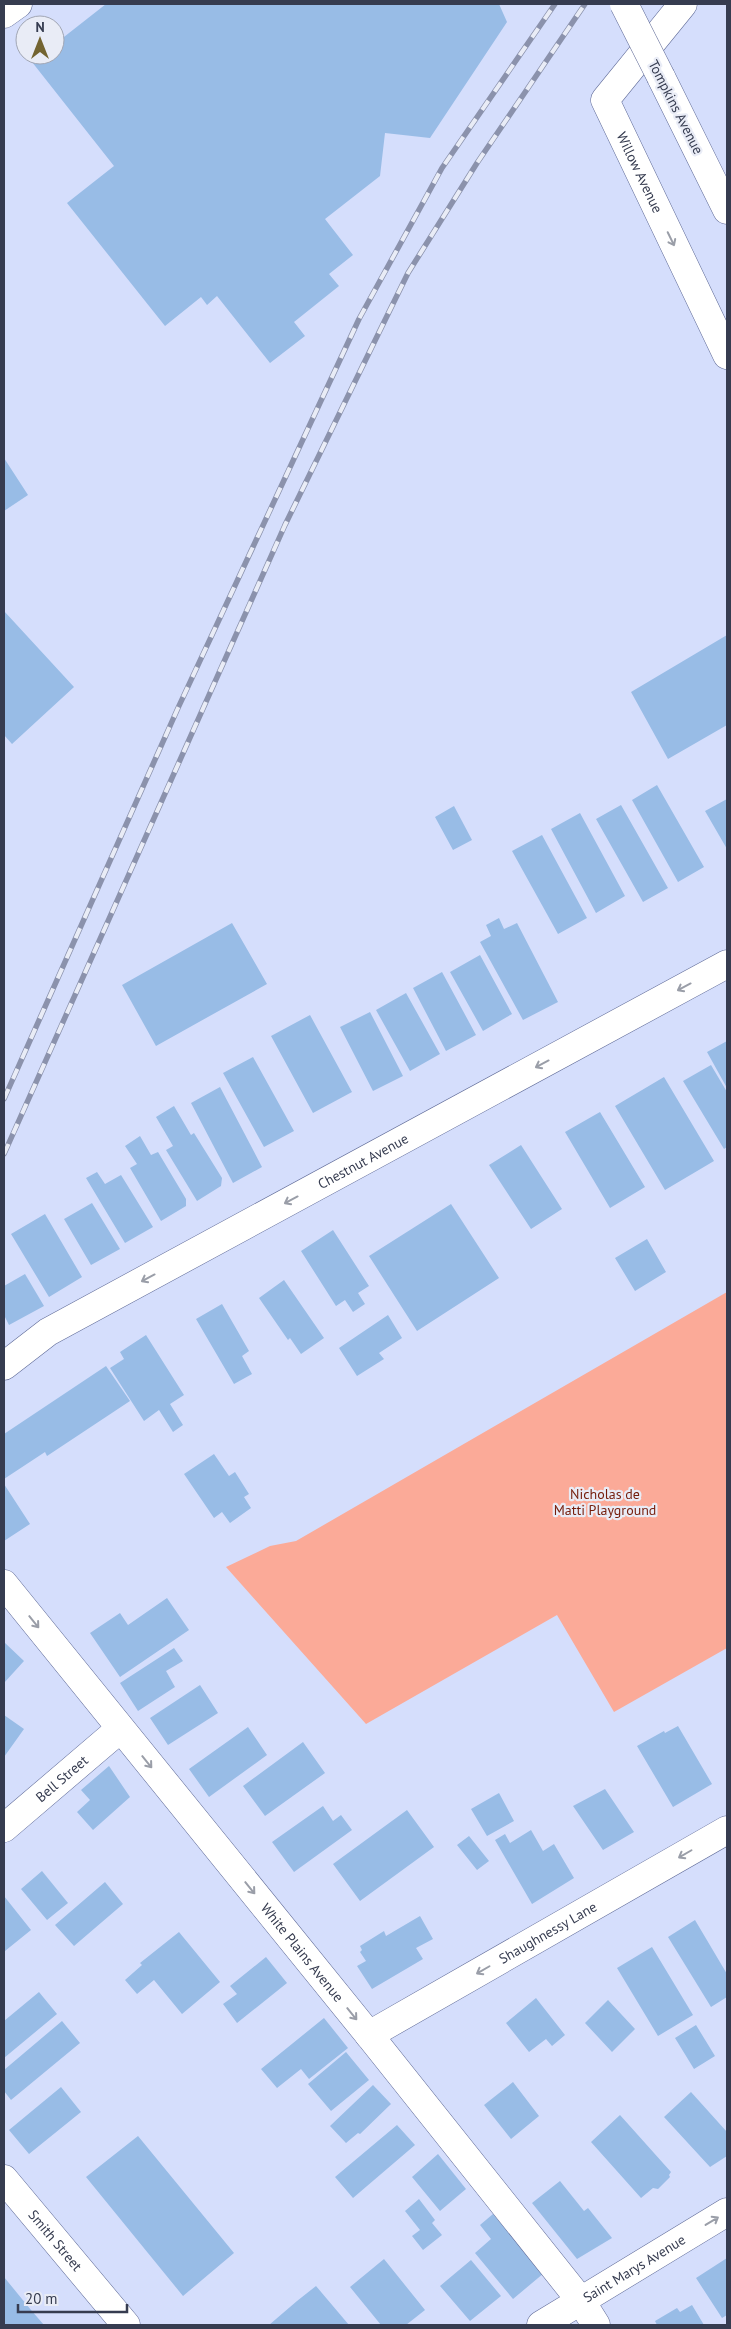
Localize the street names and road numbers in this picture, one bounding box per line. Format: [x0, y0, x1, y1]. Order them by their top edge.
street label: Tompkins Avenue [644, 57, 708, 157]
street label: Willow Avenue [613, 129, 667, 216]
street label: Chestnut Avenue [315, 1129, 412, 1193]
street label: Bell Street [32, 1751, 92, 1806]
street label: Shaughnessy Lane [496, 1898, 600, 1968]
street label: White Plains Avenue [257, 1899, 348, 2005]
street label: Smith Street [24, 2206, 86, 2275]
street label: Saint Marys Avenue [580, 2230, 689, 2306]

